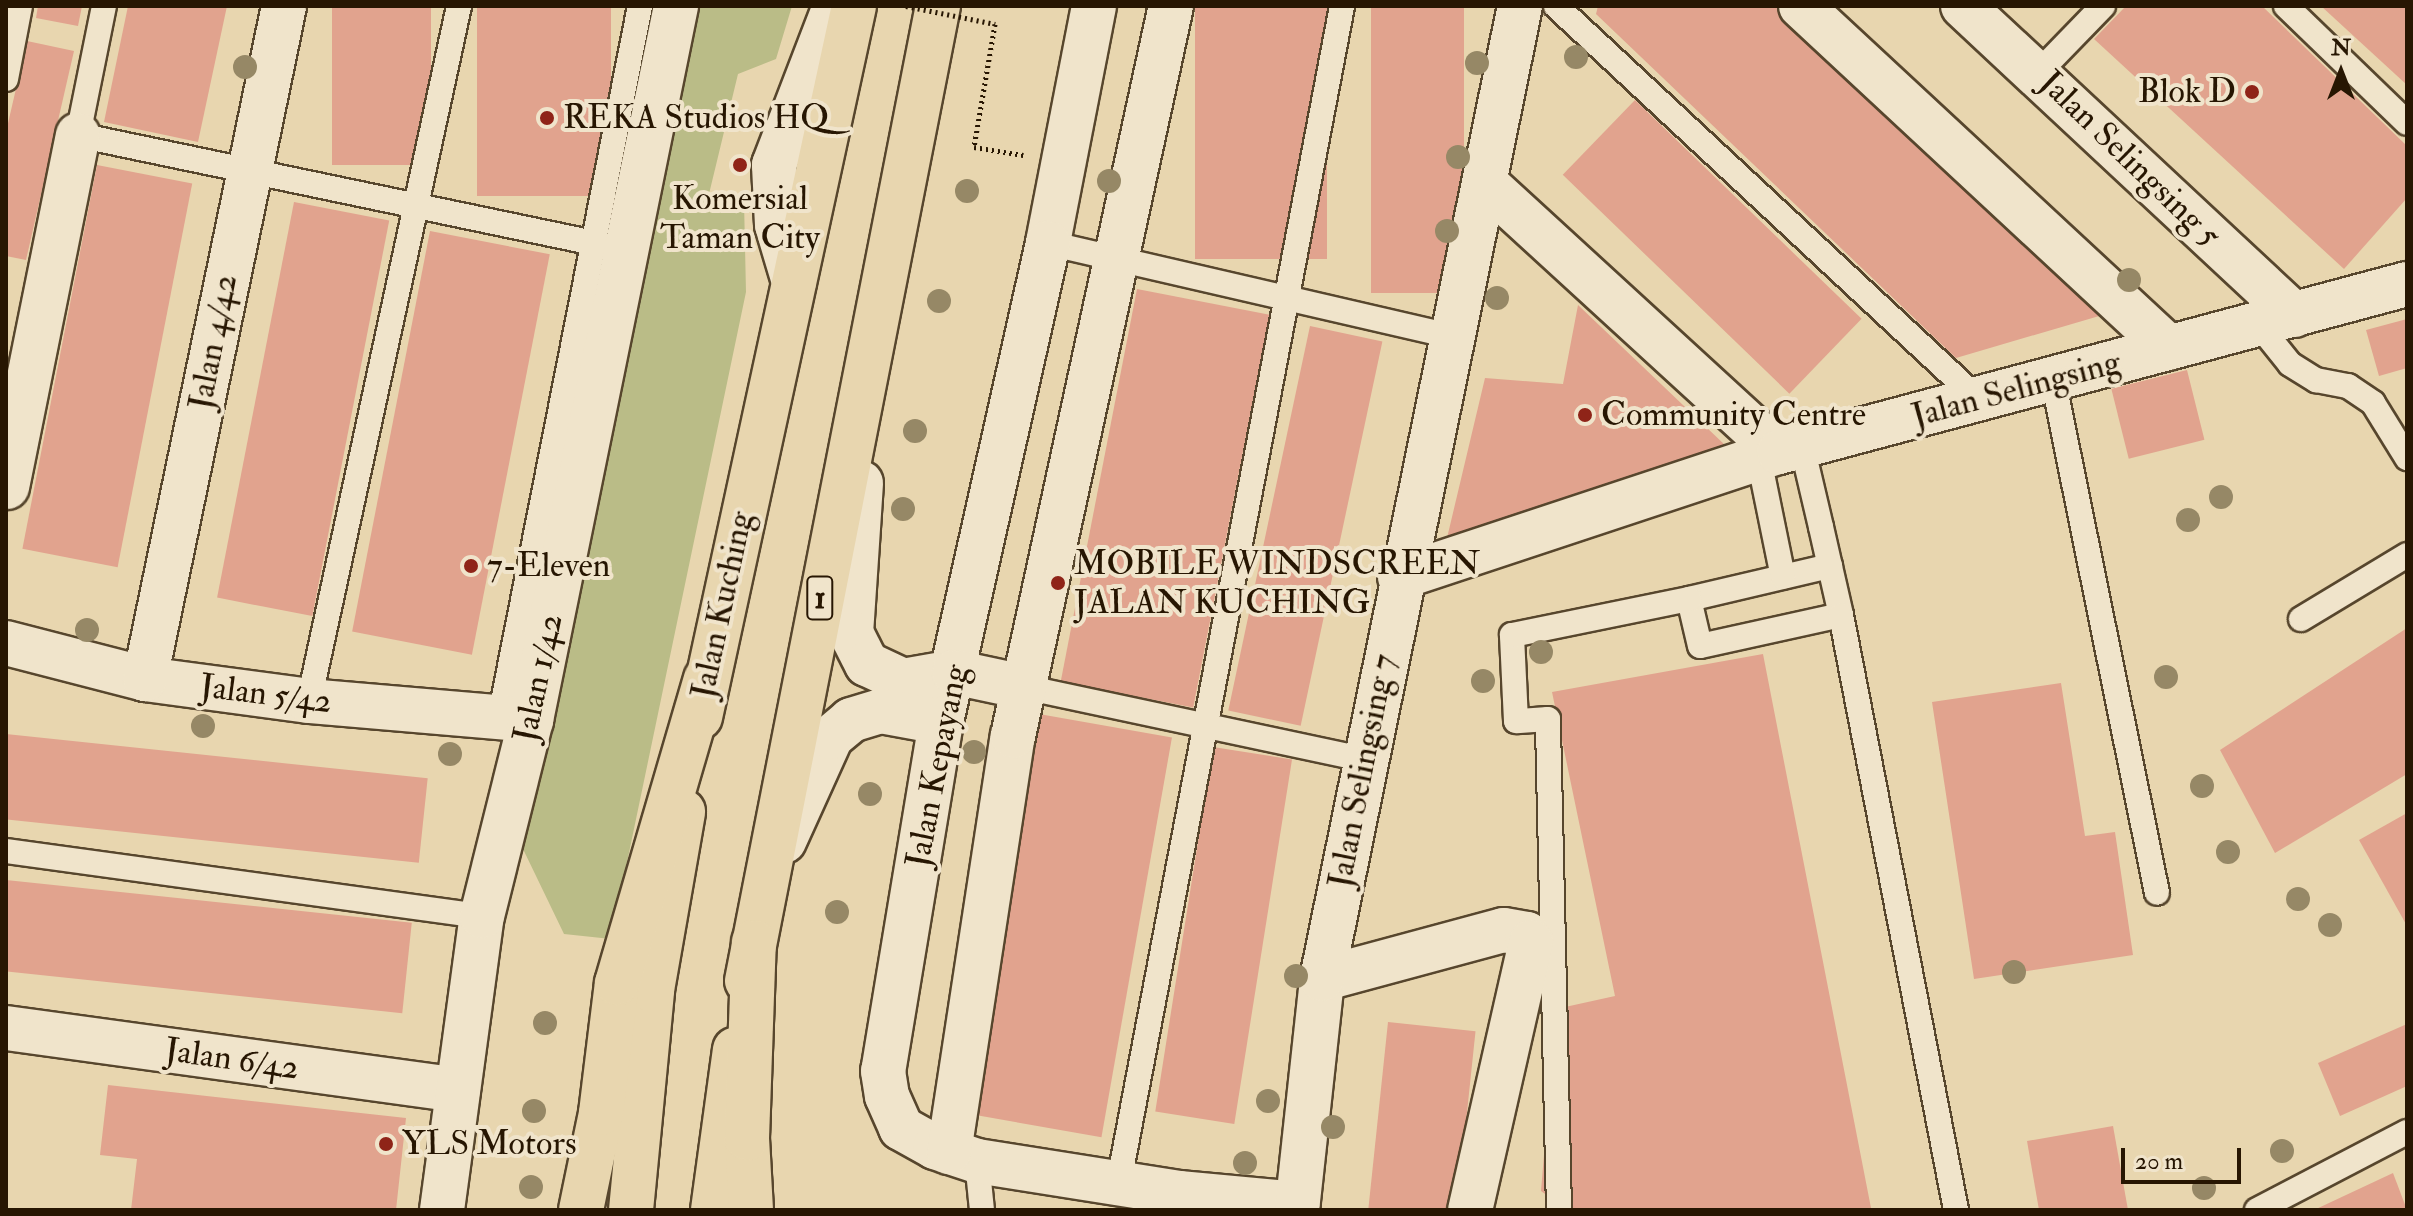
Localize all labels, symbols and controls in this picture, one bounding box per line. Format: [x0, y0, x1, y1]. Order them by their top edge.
north arrow [2301, 32, 2381, 112]
text: N [2331, 34, 2351, 62]
street label: Jalan Selingsing 5 [2031, 62, 2229, 256]
place label: Blok D [2138, 72, 2236, 112]
marker: Blok D [2243, 83, 2261, 101]
place label: REKA Studios HQ [563, 98, 829, 138]
marker: REKA Studios HQ [538, 109, 556, 127]
marker: Komersial Taman City [731, 156, 749, 174]
place label: Komersial Taman City [660, 178, 820, 258]
street label: Jalan 4/42 [180, 271, 246, 413]
street label: Jalan Selingsing [1907, 342, 2125, 436]
place label: Community Centre [1601, 395, 1866, 435]
marker: Community Centre [1576, 406, 1594, 424]
street label: Jalan Kuching [682, 508, 762, 702]
place label: MOBILE WINDSCREEN JALAN KUCHING [1074, 543, 1480, 622]
place label: 7-Eleven [487, 546, 610, 586]
marker: 7-Eleven [462, 557, 480, 575]
road number: 1 [806, 570, 834, 626]
marker: MOBILE WINDSCREEN JALAN KUCHING [1049, 574, 1067, 592]
street label: Jalan 1/42 [505, 610, 571, 746]
street label: Jalan Selingsing 7 [1319, 651, 1405, 891]
street label: Jalan Kepayang [897, 661, 977, 871]
street label: Jalan 5/42 [198, 666, 334, 722]
street label: Jalan 6/42 [162, 1029, 302, 1089]
place label: YLS Motors [402, 1124, 577, 1164]
scale bar [2125, 1132, 2245, 1182]
marker: YLS Motors [377, 1135, 395, 1153]
text: 20 m [2135, 1146, 2183, 1177]

